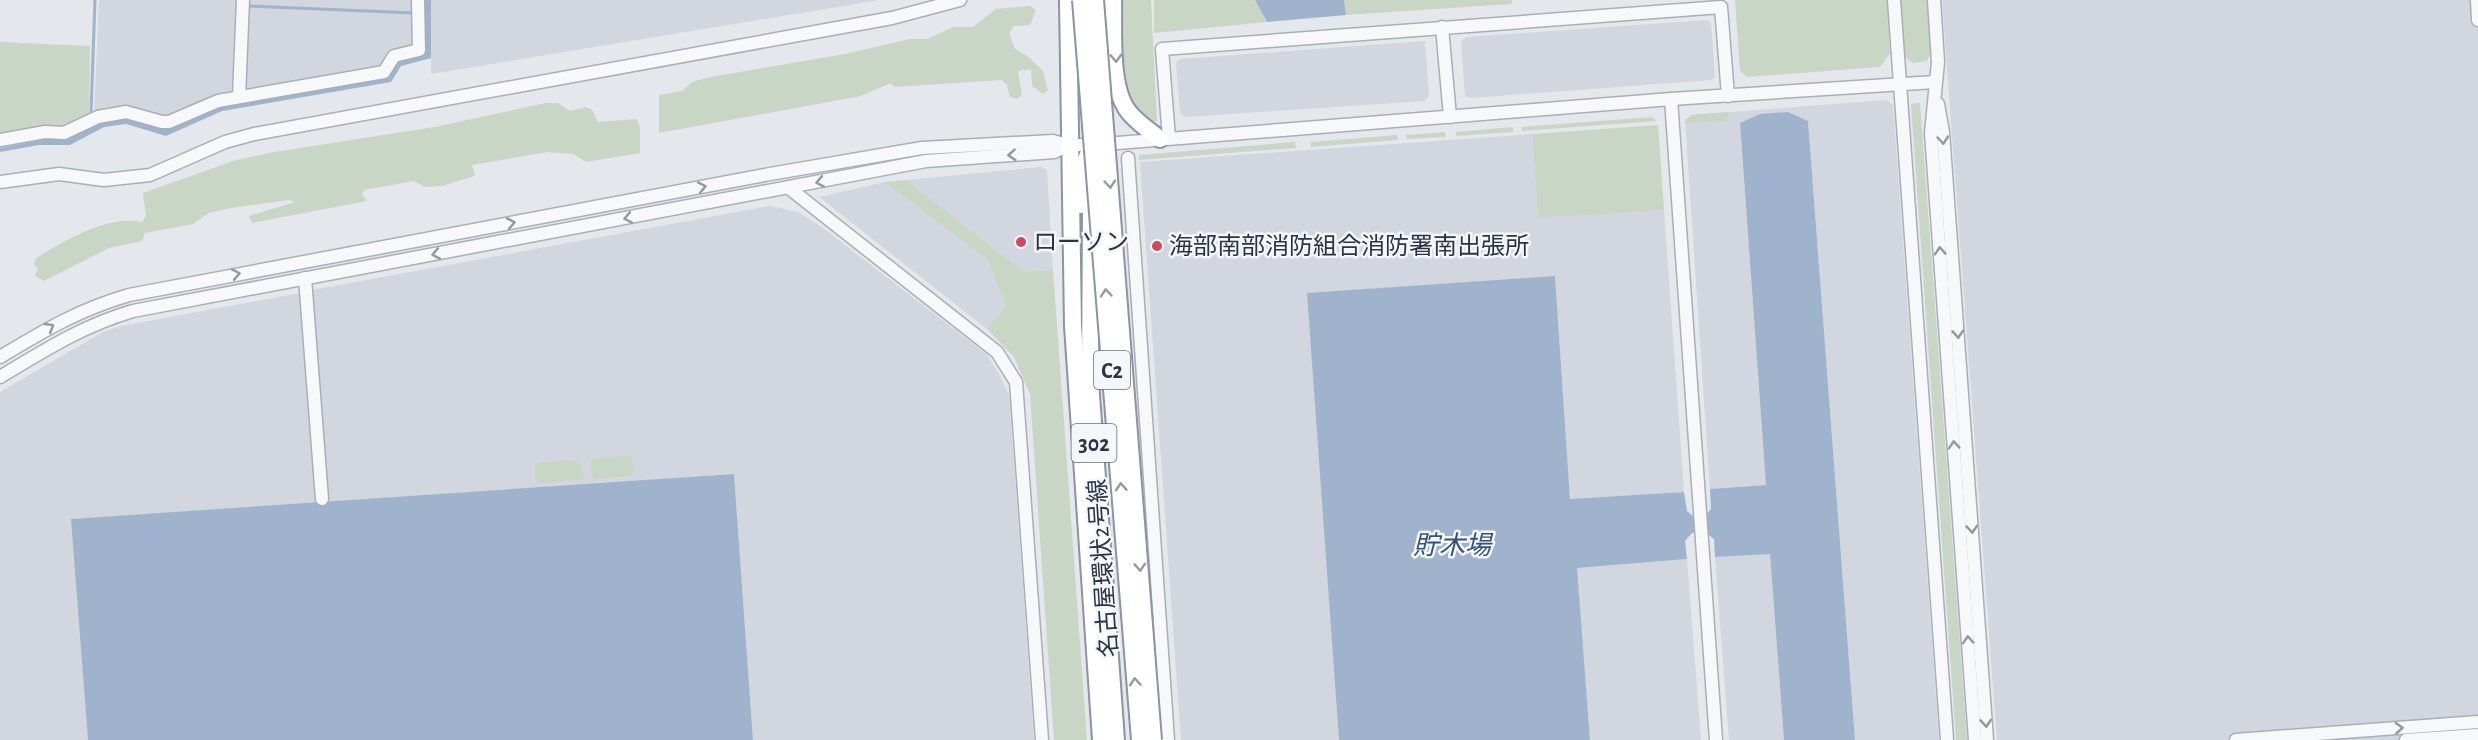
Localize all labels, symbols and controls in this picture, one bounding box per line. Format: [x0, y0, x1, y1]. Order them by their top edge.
one-way arrow [1109, 54, 1122, 63]
one-way arrow [1936, 135, 1949, 144]
one-way arrow [1008, 148, 1017, 161]
one-way arrow [815, 175, 825, 188]
one-way arrow [1103, 179, 1116, 188]
one-way arrow [697, 181, 707, 194]
one-way arrow [623, 211, 633, 224]
one-way arrow [505, 217, 515, 230]
place label: ローソン [1033, 231, 1129, 255]
place label: 海部南部消防組合消防署南出張所 [1169, 233, 1529, 259]
marker: ローソン [1014, 235, 1028, 249]
marker: 海部南部消防組合消防署南出張所 [1150, 239, 1164, 253]
one-way arrow [1934, 246, 1947, 255]
one-way arrow [431, 247, 441, 260]
one-way arrow [231, 268, 241, 281]
one-way arrow [1099, 288, 1112, 297]
one-way arrow [44, 323, 54, 334]
one-way arrow [1951, 330, 1964, 339]
road number: C2 [1094, 351, 1130, 389]
road number: 302 [1072, 424, 1116, 462]
one-way arrow [1948, 441, 1961, 450]
street label: 名古屋環状2号線 [1084, 478, 1122, 658]
one-way arrow [1115, 483, 1128, 492]
one-way arrow [1965, 524, 1978, 533]
water label: 貯木場 [1413, 532, 1494, 559]
one-way arrow [1133, 562, 1146, 571]
one-way arrow [1961, 635, 1974, 644]
one-way arrow [1129, 677, 1142, 686]
one-way arrow [1979, 719, 1992, 728]
one-way arrow [2394, 722, 2403, 735]

